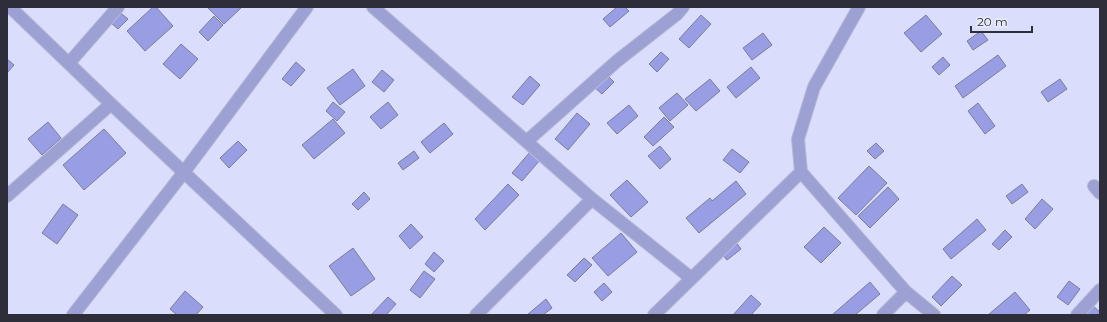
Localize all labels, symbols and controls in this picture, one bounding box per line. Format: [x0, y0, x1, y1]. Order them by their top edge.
scale bar [971, 8, 1032, 34]
text: 20 m [977, 14, 1008, 29]

